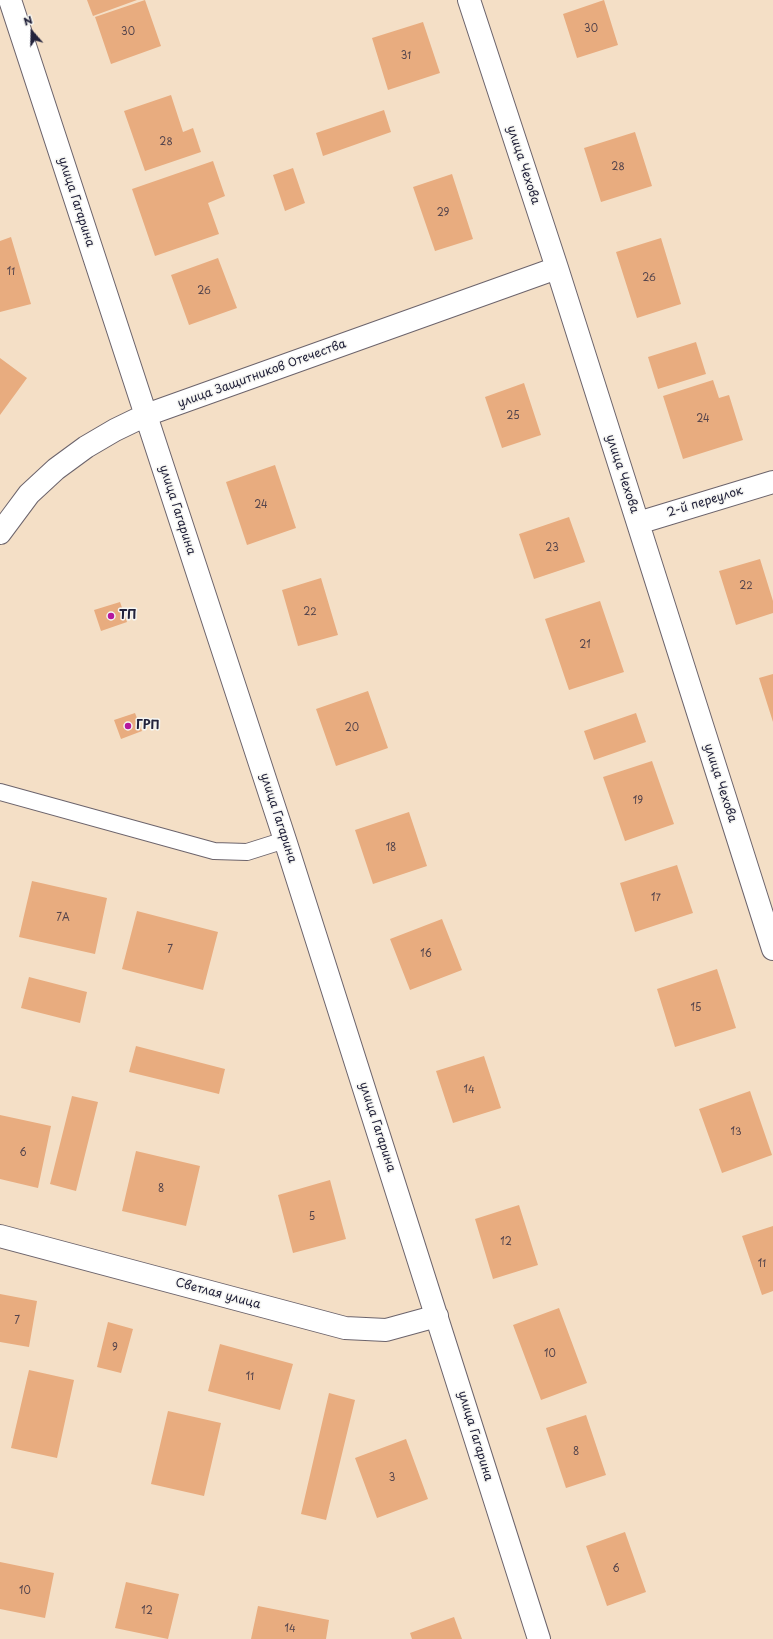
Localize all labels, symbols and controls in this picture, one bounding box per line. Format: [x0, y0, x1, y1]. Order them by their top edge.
text: N [21, 11, 35, 30]
north arrow [12, 12, 52, 52]
house number: 30 [584, 23, 598, 35]
house number: 30 [121, 26, 135, 38]
house number: 31 [401, 50, 411, 62]
street label: улица Чехова [503, 124, 543, 206]
house number: 28 [159, 136, 173, 148]
street label: улица Гагарина [55, 155, 97, 249]
house number: 28 [611, 161, 625, 173]
house number: 29 [437, 207, 449, 219]
house number: 11 [7, 266, 15, 278]
house number: 26 [642, 272, 656, 284]
house number: 26 [197, 285, 211, 297]
street label: улица Защитников Отечества [176, 337, 348, 411]
house number: 25 [506, 410, 520, 422]
house number: 24 [696, 413, 710, 425]
street label: улица Чехова [602, 433, 642, 515]
street label: улица Гагарина [156, 463, 198, 557]
street label: 2-й переулок [665, 484, 745, 520]
house number: 24 [254, 499, 268, 511]
house number: 23 [545, 542, 559, 554]
house number: 22 [739, 580, 753, 592]
house number: 22 [303, 606, 317, 618]
place label: ТП [119, 609, 137, 623]
marker: ТП [106, 611, 116, 621]
house number: 21 [579, 639, 591, 651]
place label: ГРП [136, 719, 159, 733]
marker: ГРП [123, 721, 133, 731]
house number: 20 [345, 722, 359, 734]
street label: улица Чехова [700, 742, 740, 824]
street label: улица Гагарина [257, 771, 299, 865]
house number: 19 [633, 795, 643, 807]
house number: 18 [386, 842, 396, 854]
house number: 17 [651, 892, 661, 904]
house number: 7А [56, 912, 70, 924]
house number: 7 [167, 944, 173, 956]
house number: 16 [420, 948, 432, 960]
house number: 15 [691, 1002, 701, 1014]
street label: улица Гагарина [356, 1080, 398, 1174]
house number: 14 [463, 1084, 475, 1096]
house number: 13 [730, 1126, 742, 1138]
house number: 6 [19, 1147, 27, 1159]
house number: 8 [158, 1183, 164, 1195]
house number: 5 [309, 1211, 315, 1223]
house number: 12 [500, 1236, 512, 1248]
house number: 11 [758, 1258, 766, 1270]
street label: Светлая улица [174, 1276, 262, 1312]
house number: 7 [14, 1315, 20, 1327]
house number: 9 [112, 1342, 118, 1354]
house number: 10 [544, 1348, 556, 1360]
house number: 11 [246, 1371, 254, 1383]
street label: улица Гагарина [454, 1389, 496, 1483]
house number: 8 [573, 1446, 579, 1458]
house number: 3 [389, 1472, 395, 1484]
house number: 6 [612, 1563, 620, 1575]
house number: 10 [19, 1585, 31, 1597]
house number: 12 [141, 1605, 153, 1617]
house number: 14 [284, 1623, 296, 1635]

